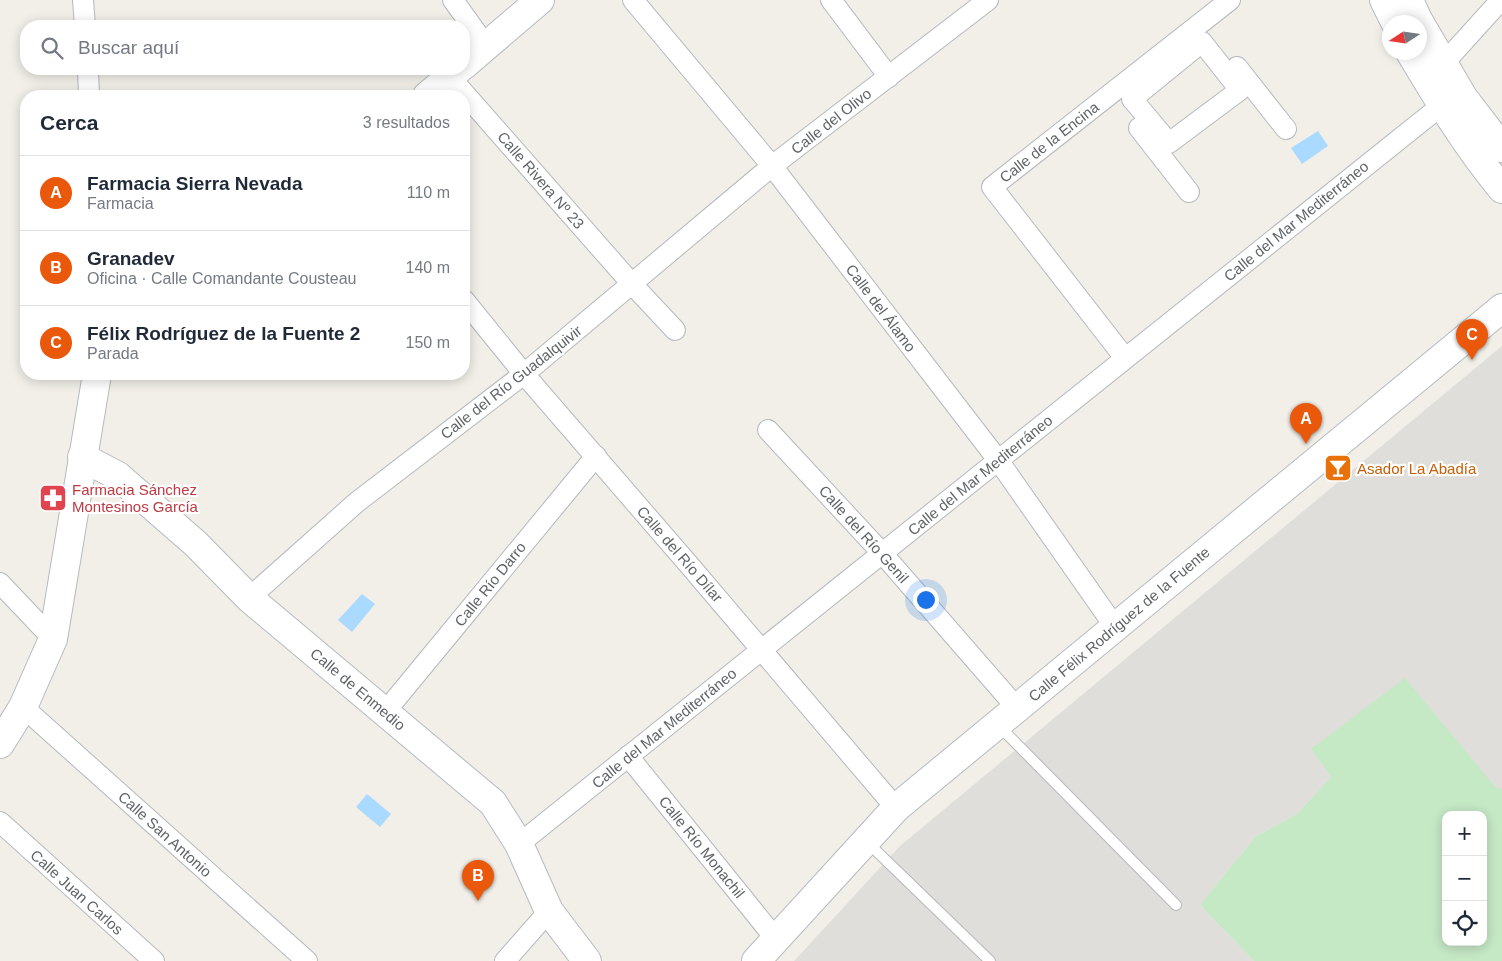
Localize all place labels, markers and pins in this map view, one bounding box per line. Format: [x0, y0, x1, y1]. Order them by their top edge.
pin: C [1456, 319, 1488, 360]
pin: A [1290, 403, 1322, 444]
bar icon: Asador La Abadía [1323, 453, 1353, 483]
place label: Asador La Abadía [1357, 460, 1477, 477]
place label: Farmacia Sánchez Montesinos García [72, 481, 199, 515]
pharmacy icon: Farmacia Sánchez Montesinos García [38, 483, 68, 513]
pin: B [462, 860, 494, 901]

